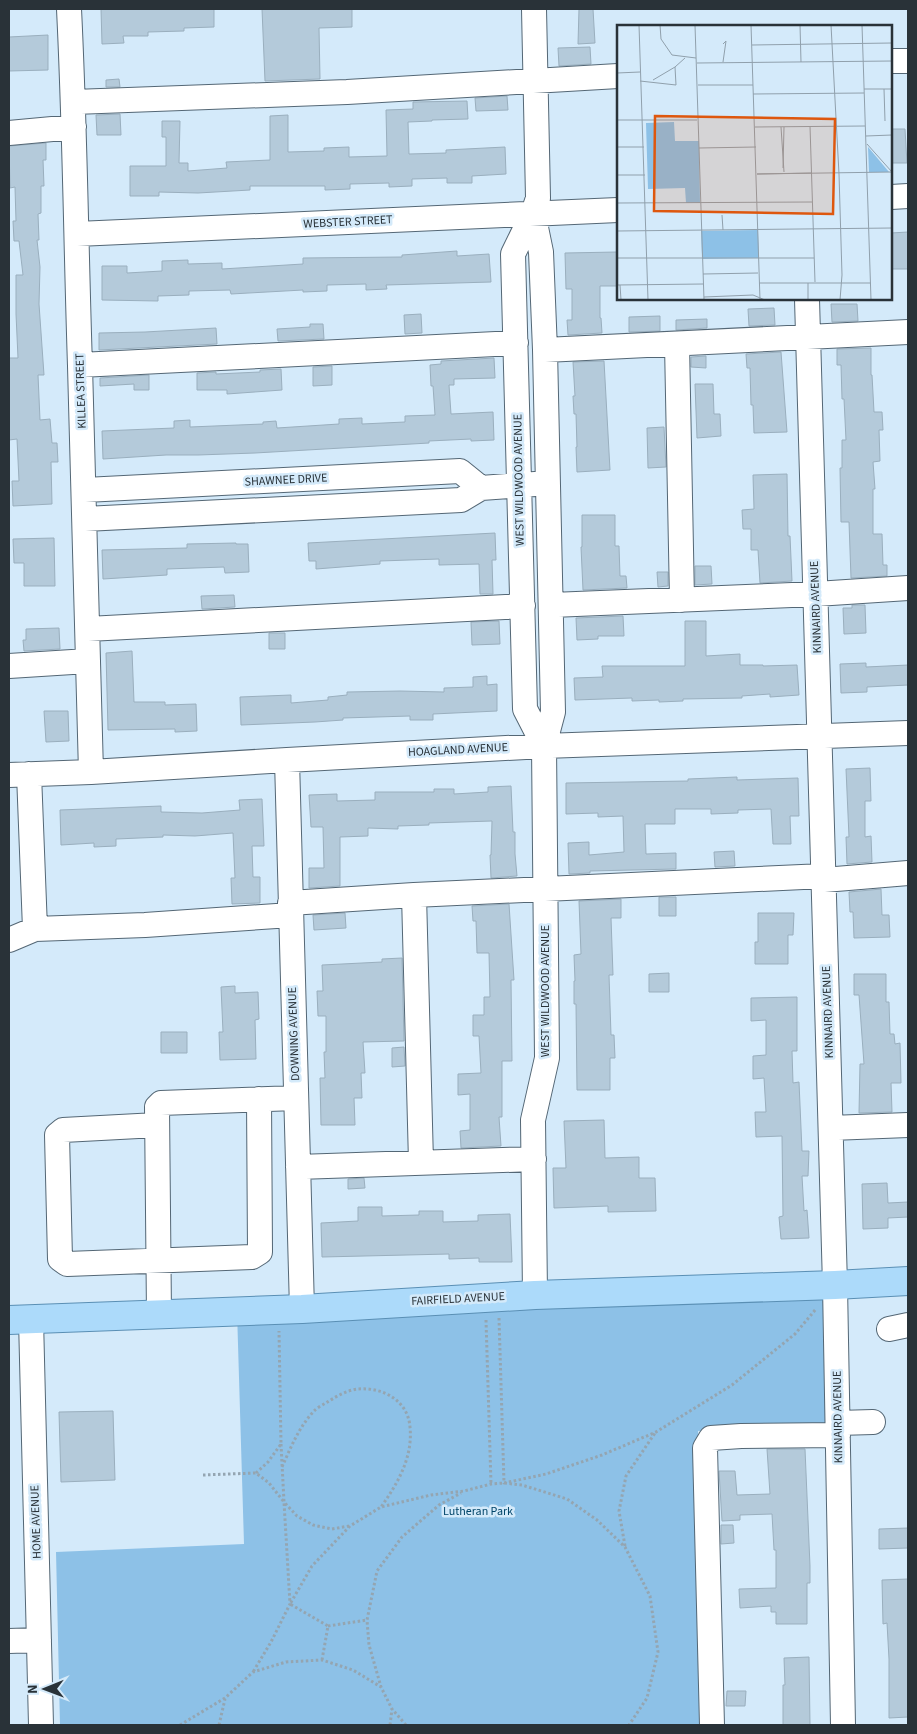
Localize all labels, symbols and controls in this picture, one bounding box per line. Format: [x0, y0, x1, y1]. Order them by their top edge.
inset map [617, 25, 892, 300]
street label: WEBSTER STREET [303, 211, 394, 233]
street label: KILLEA STREET [71, 352, 91, 429]
street label: WEST WILDWOOD AVENUE [509, 414, 529, 546]
street label: SHAWNEE DRIVE [244, 469, 328, 491]
street label: KINNAIRD AVENUE [806, 560, 826, 654]
street label: HOAGLAND AVENUE [408, 739, 508, 761]
street label: WEST WILDWOOD AVENUE [537, 925, 554, 1057]
street label: KINNAIRD AVENUE [818, 965, 838, 1059]
street label: DOWNING AVENUE [284, 987, 304, 1081]
street label: FAIRFIELD AVENUE [411, 1288, 505, 1310]
street label: KINNAIRD AVENUE [829, 1371, 847, 1463]
street label: HOME AVENUE [26, 1485, 46, 1559]
park label: Lutheran Park [443, 1503, 513, 1520]
north arrow [20, 1664, 70, 1714]
text: N [23, 1684, 43, 1694]

